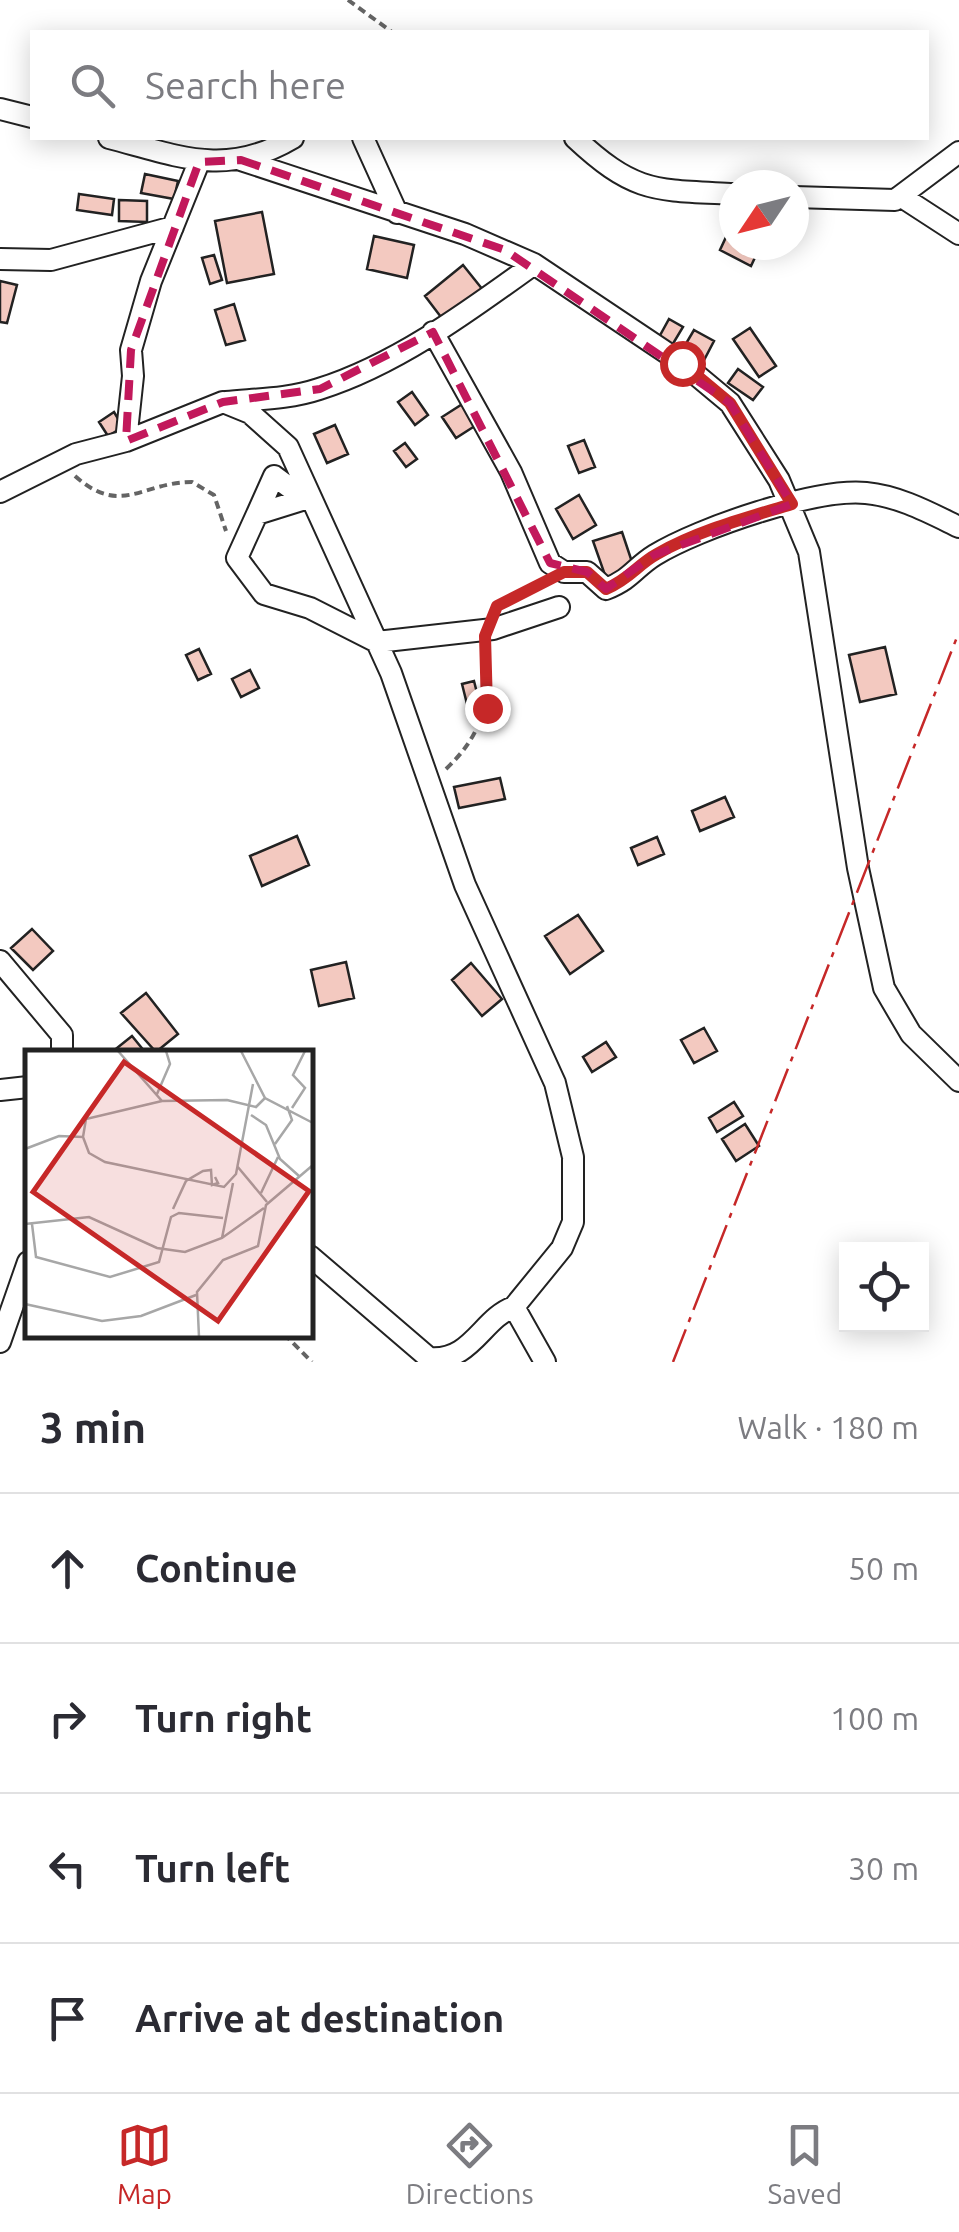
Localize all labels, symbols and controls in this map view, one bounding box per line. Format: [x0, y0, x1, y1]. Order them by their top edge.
search box [30, 30, 929, 140]
icon: search [65, 58, 120, 113]
text: Search here [145, 64, 346, 106]
north arrow [719, 170, 809, 260]
route start [660, 341, 706, 387]
route end [465, 686, 511, 732]
inset map [25, 1050, 312, 1337]
map controls [839, 1242, 929, 1332]
button: locate [839, 1242, 929, 1332]
text: 3 min [40, 1404, 146, 1451]
text: Walk · 180 m [737, 1409, 919, 1445]
icon: ahead [40, 1541, 95, 1596]
text: Continue [135, 1547, 297, 1589]
text: 50 m [848, 1550, 919, 1586]
icon: right [40, 1691, 95, 1746]
text: Turn right [135, 1697, 312, 1739]
text: 100 m [830, 1700, 919, 1736]
icon: left [40, 1841, 95, 1896]
text: Turn left [135, 1847, 290, 1889]
text: 30 m [848, 1850, 919, 1886]
icon: arrive [40, 1991, 95, 2046]
text: Arrive at destination [135, 1997, 504, 2039]
tab: Map [117, 2118, 172, 2209]
tab: Directions [406, 2118, 534, 2209]
tab: Saved [768, 2118, 842, 2209]

